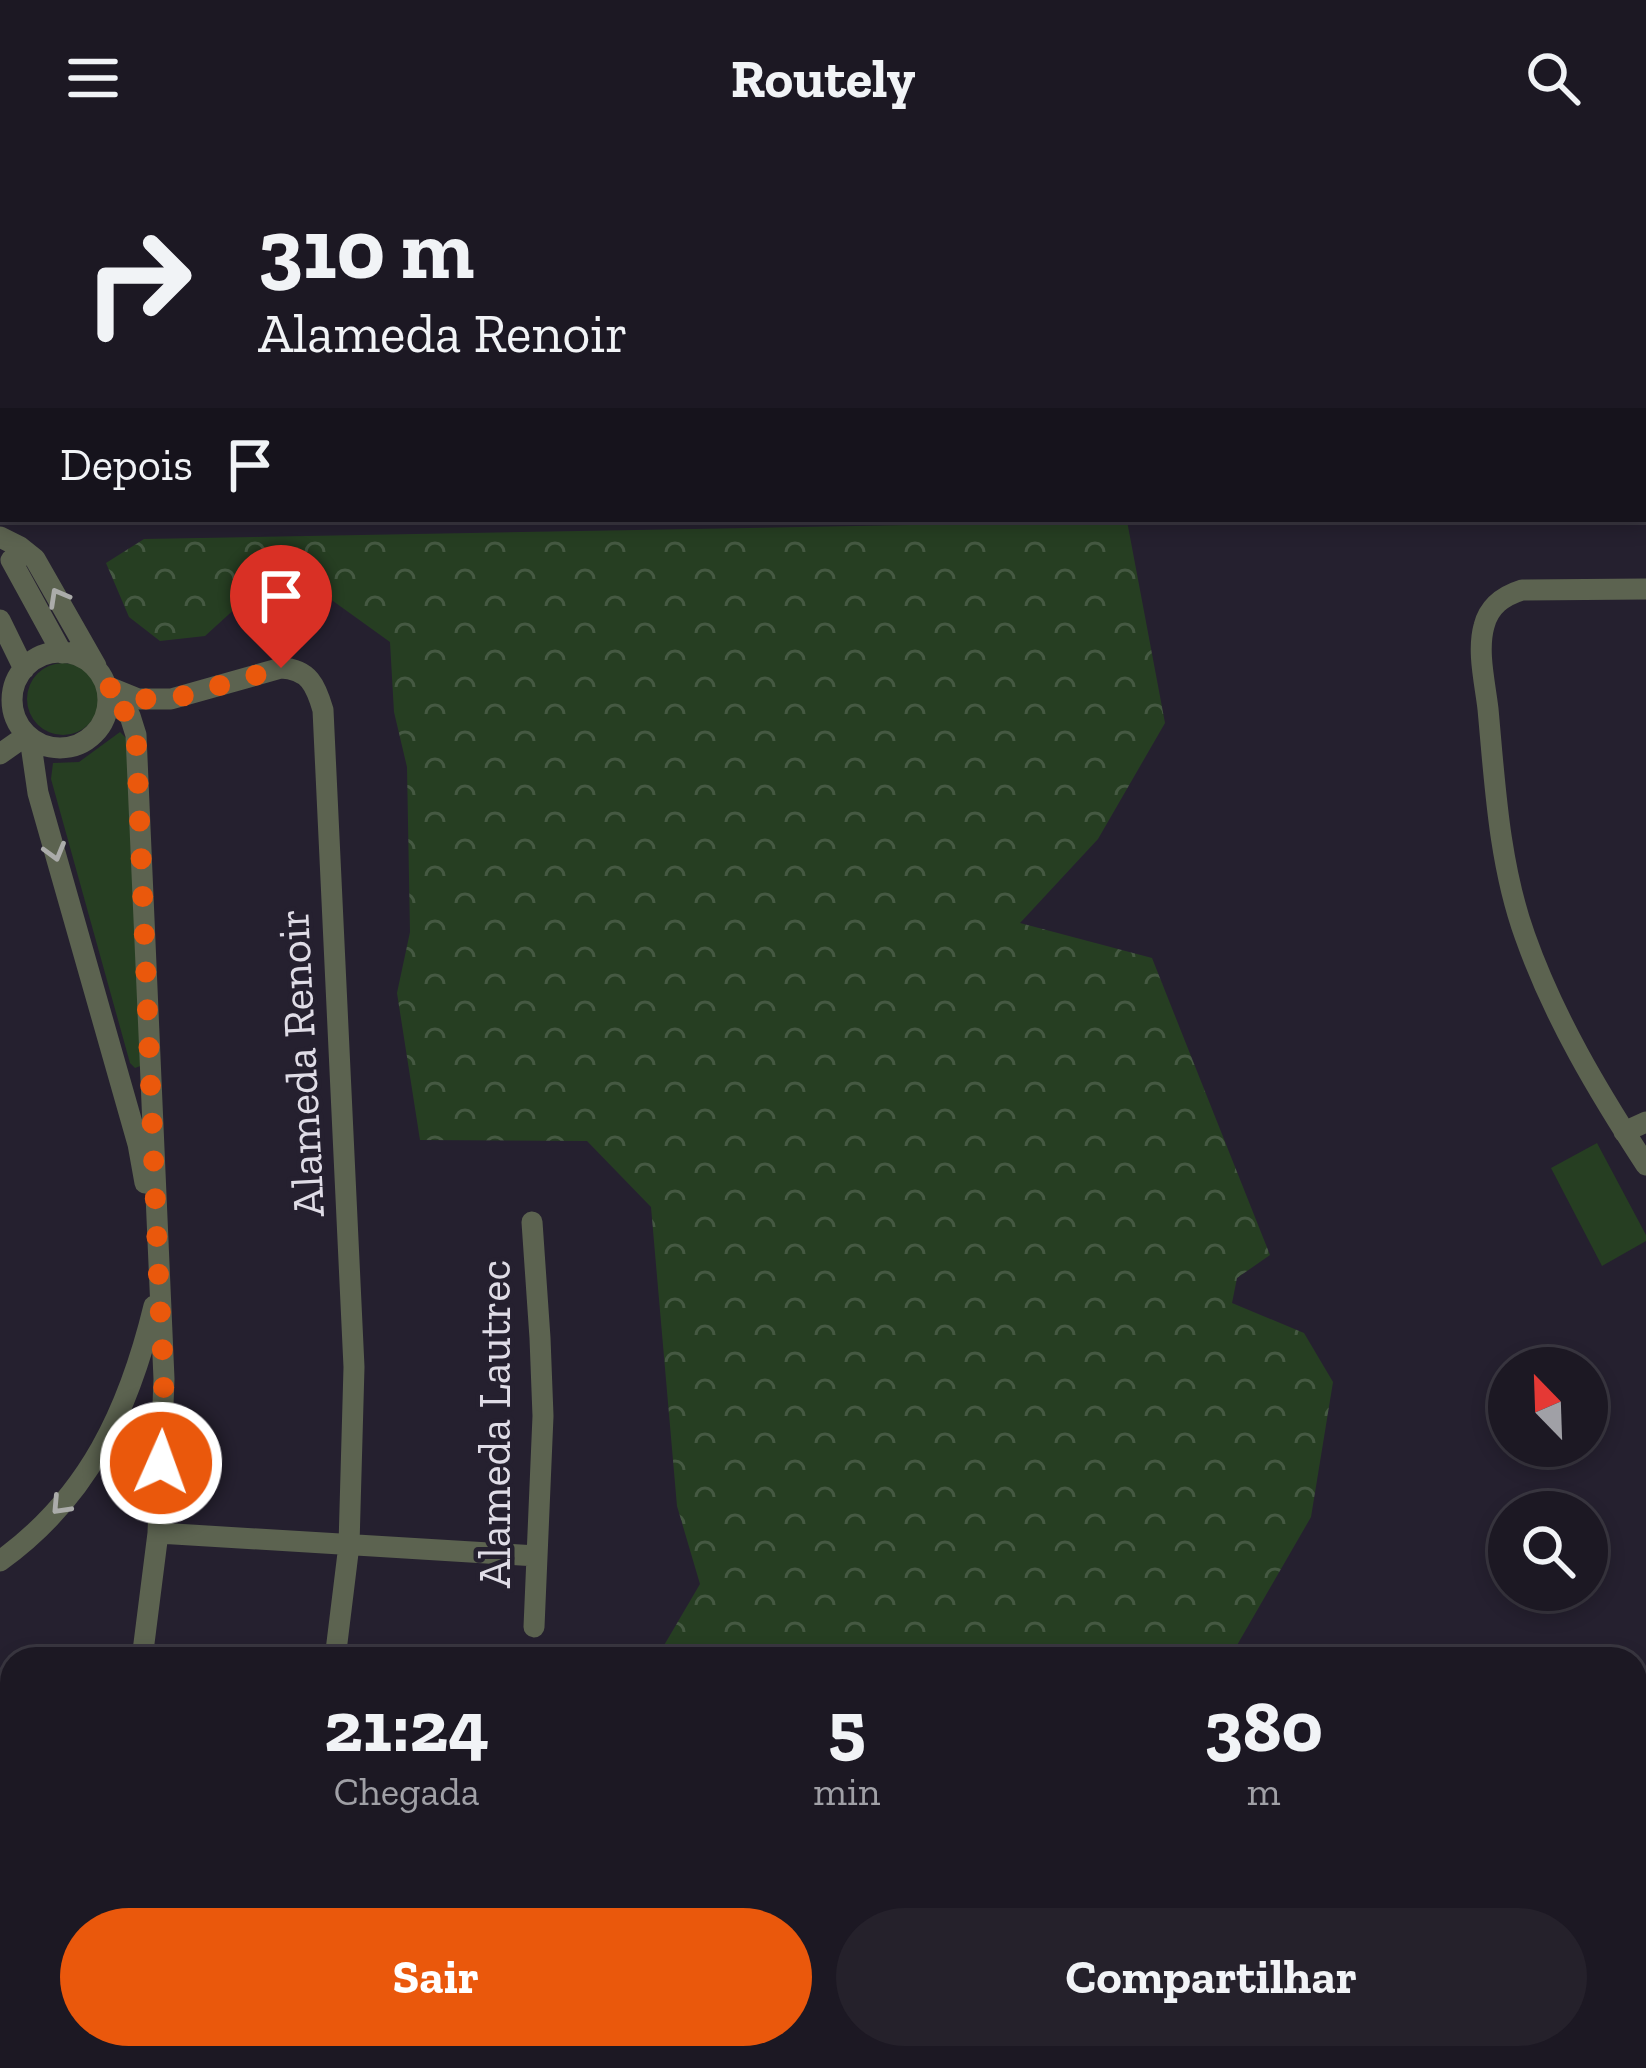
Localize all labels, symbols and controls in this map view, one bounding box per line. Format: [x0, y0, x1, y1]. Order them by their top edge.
icon: menu [60, 45, 126, 111]
icon: search [1520, 45, 1586, 111]
text: Routely [731, 46, 915, 111]
text: 310 m [258, 199, 474, 300]
icon: right [60, 204, 216, 360]
text: Alameda Renoir [258, 301, 628, 366]
icon: arrive [217, 432, 283, 498]
text: Depois [60, 438, 193, 492]
pin [230, 545, 332, 668]
icon: arrive [248, 563, 314, 629]
one-way arrow [49, 588, 72, 609]
one-way arrow [41, 841, 66, 862]
street label: Alameda Renoir [266, 908, 336, 1218]
street label: Alameda Lautrec [468, 1260, 522, 1588]
north arrow [1488, 1347, 1608, 1467]
map controls [1488, 1347, 1608, 1611]
position arrow [98, 1400, 224, 1526]
button: search [1488, 1491, 1608, 1611]
one-way arrow [53, 1493, 74, 1514]
text: 21:24 [324, 1683, 489, 1769]
text: 5 [828, 1683, 866, 1769]
text: 380 [1204, 1683, 1323, 1769]
text: Chegada [334, 1768, 480, 1815]
text: min [813, 1768, 880, 1815]
text: m [1247, 1768, 1280, 1815]
button: Sair [60, 1908, 812, 2046]
button: Compartilhar [836, 1908, 1587, 2046]

